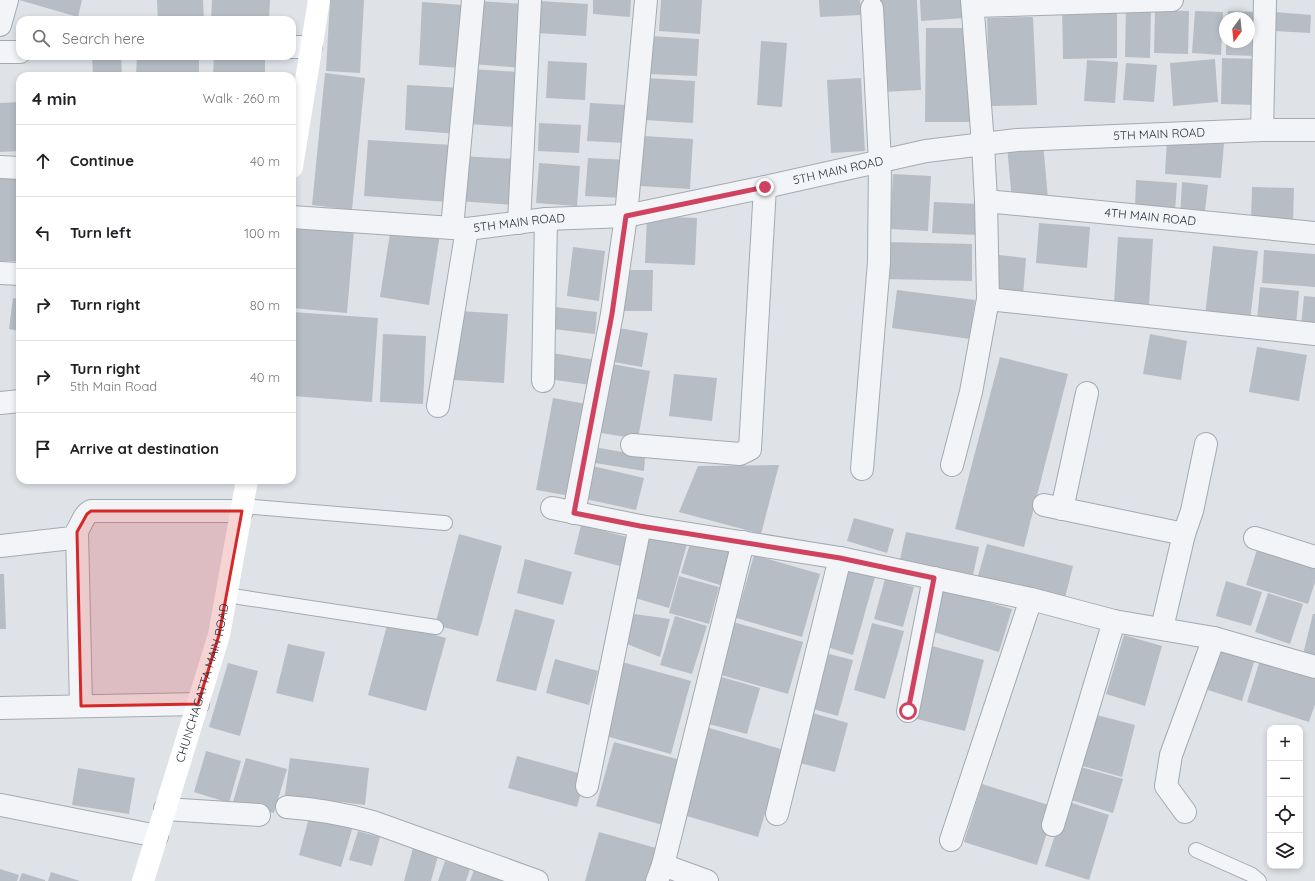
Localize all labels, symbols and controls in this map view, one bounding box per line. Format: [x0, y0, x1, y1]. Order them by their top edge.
north arrow [1219, 12, 1255, 48]
search box [16, 16, 296, 60]
icon: search [30, 27, 52, 49]
text: Search here [62, 29, 145, 48]
text: 4 min [32, 88, 77, 109]
text: Walk · 260 m [203, 90, 280, 106]
street label: 5TH MAIN ROAD [1113, 124, 1206, 143]
icon: ahead [32, 150, 54, 172]
text: Continue [70, 151, 134, 170]
text: 40 m [250, 153, 280, 169]
street label: 5TH MAIN ROAD [791, 153, 885, 188]
route end [756, 178, 774, 196]
street label: 4TH MAIN ROAD [1104, 205, 1197, 228]
street label: 5TH MAIN ROAD [473, 210, 566, 235]
icon: left [32, 222, 54, 244]
text: Turn left [70, 223, 132, 242]
text: 100 m [244, 225, 280, 241]
icon: right [32, 294, 54, 316]
text: Turn right [70, 295, 141, 314]
text: 80 m [250, 297, 280, 313]
text: Turn right [70, 359, 141, 378]
icon: right [32, 366, 54, 388]
text: 40 m [250, 369, 280, 385]
text: 5th Main Road [70, 378, 157, 394]
icon: arrive [32, 438, 54, 460]
text: Arrive at destination [70, 439, 219, 458]
street label: CHUNCHAGATTA MAIN ROAD [172, 602, 232, 764]
route start [899, 702, 917, 720]
map controls [1267, 725, 1303, 869]
button: + [1267, 725, 1303, 761]
button: − [1267, 761, 1303, 797]
button: locate [1267, 797, 1303, 833]
button: layers [1267, 833, 1303, 869]

